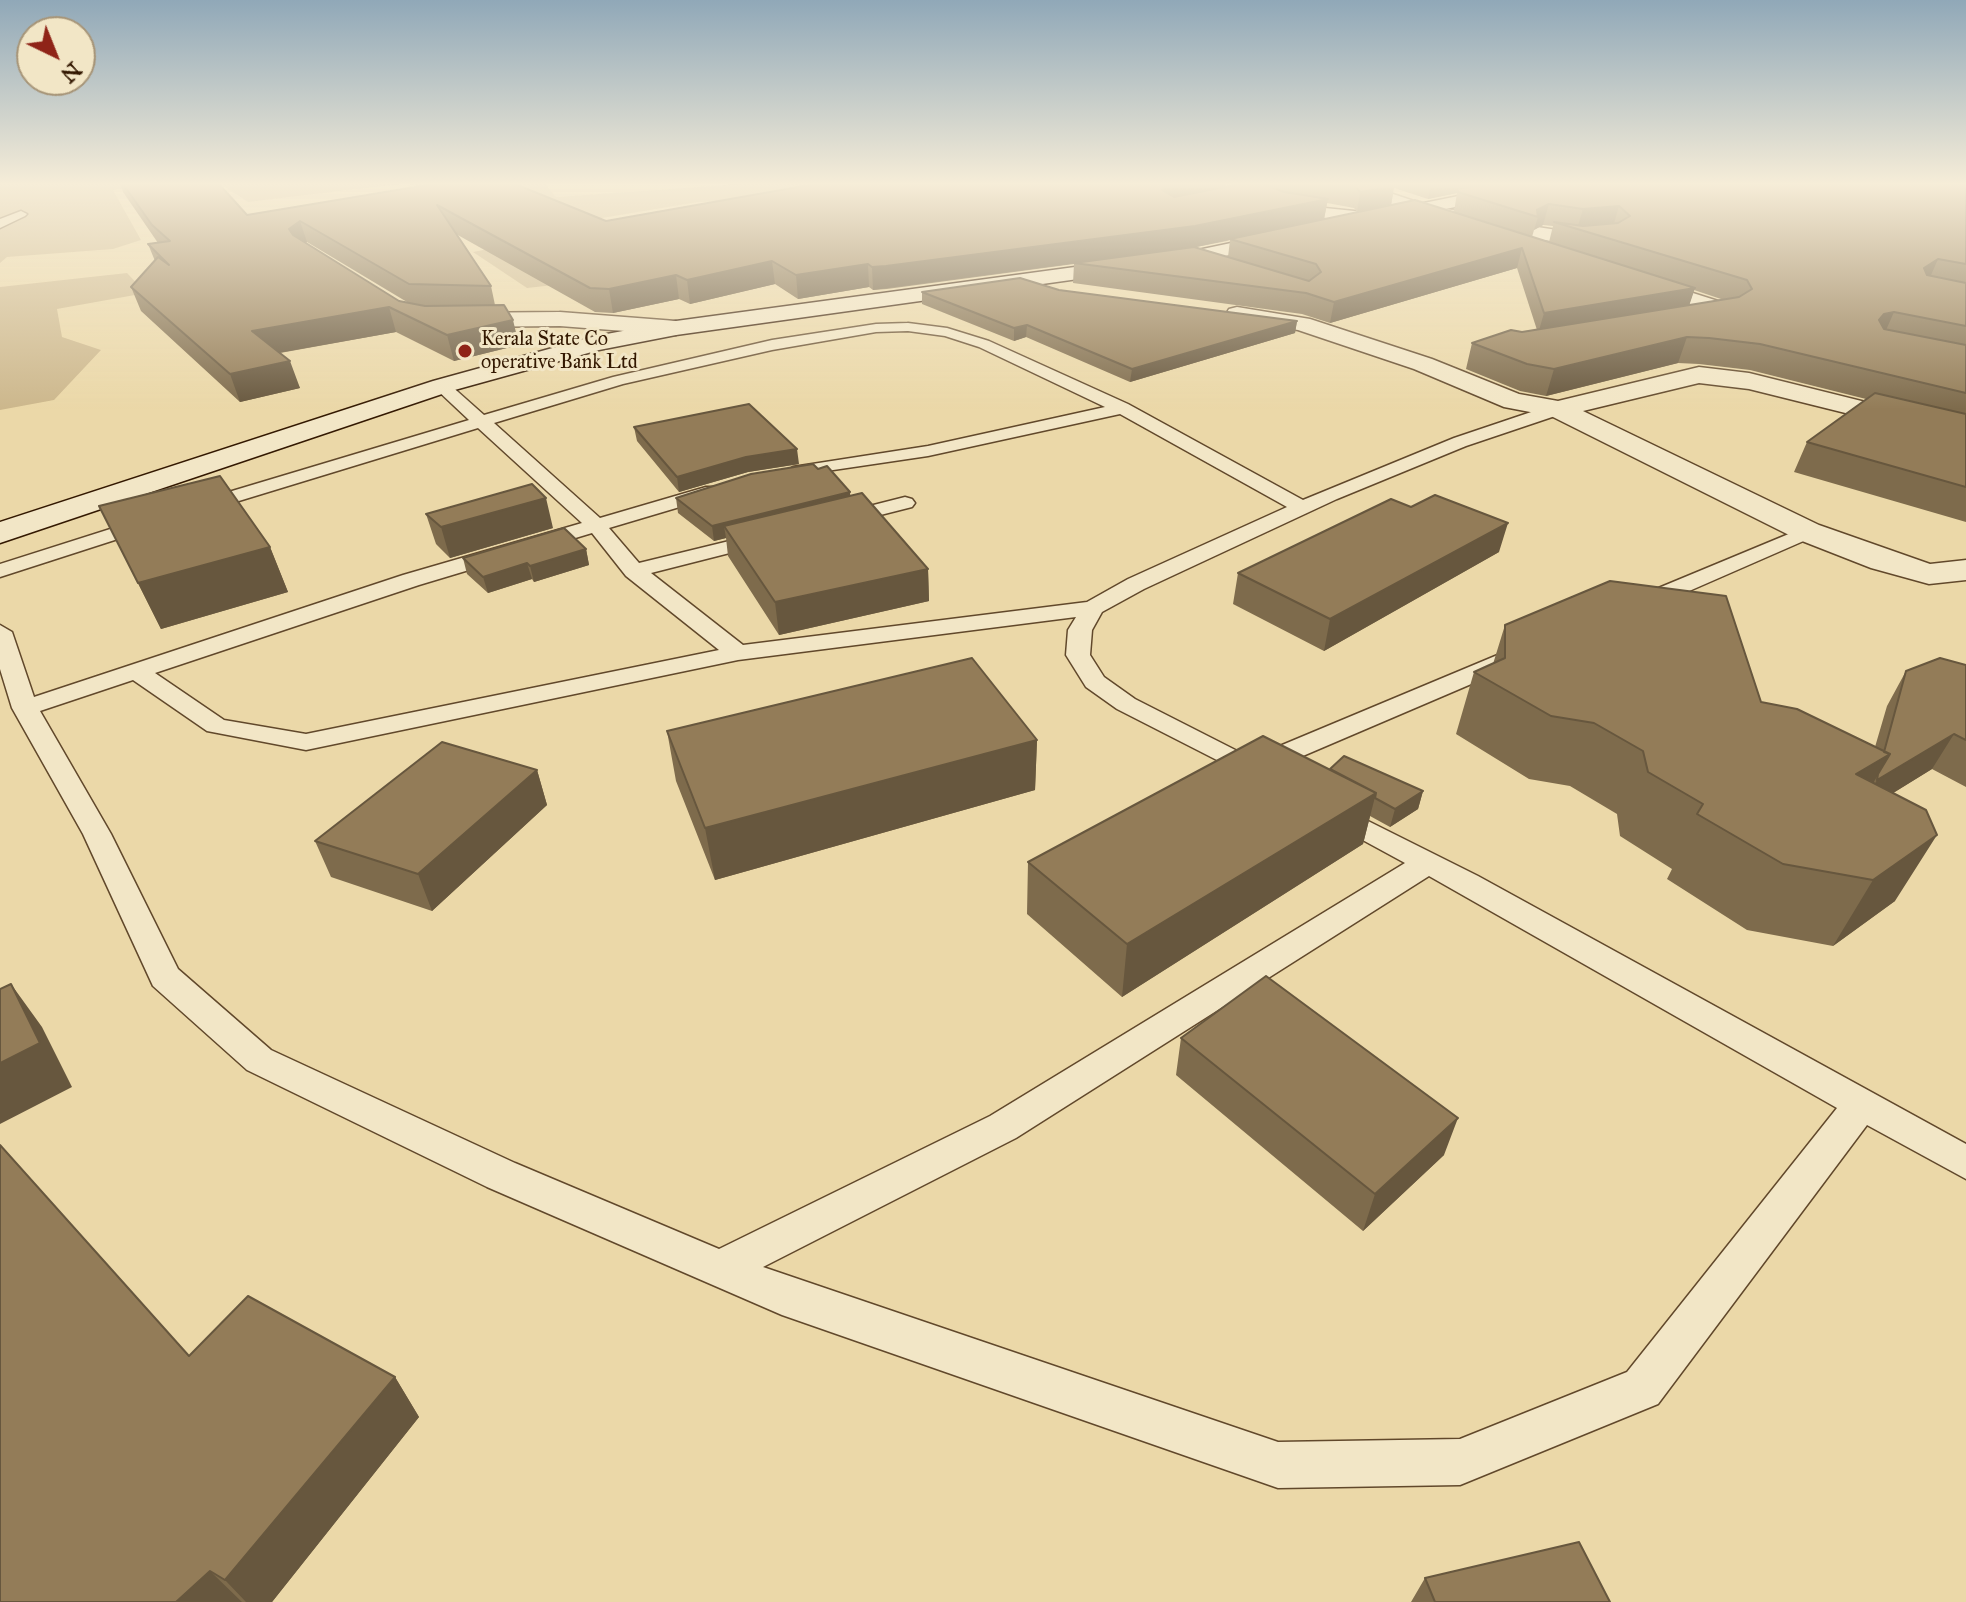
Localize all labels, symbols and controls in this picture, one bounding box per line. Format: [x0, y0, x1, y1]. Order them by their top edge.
north arrow [16, 16, 96, 96]
text: N [55, 56, 87, 89]
place label: Kerala State Co operative Bank Ltd [481, 328, 638, 375]
marker: Kerala State Co operative Bank Ltd [456, 342, 474, 360]

